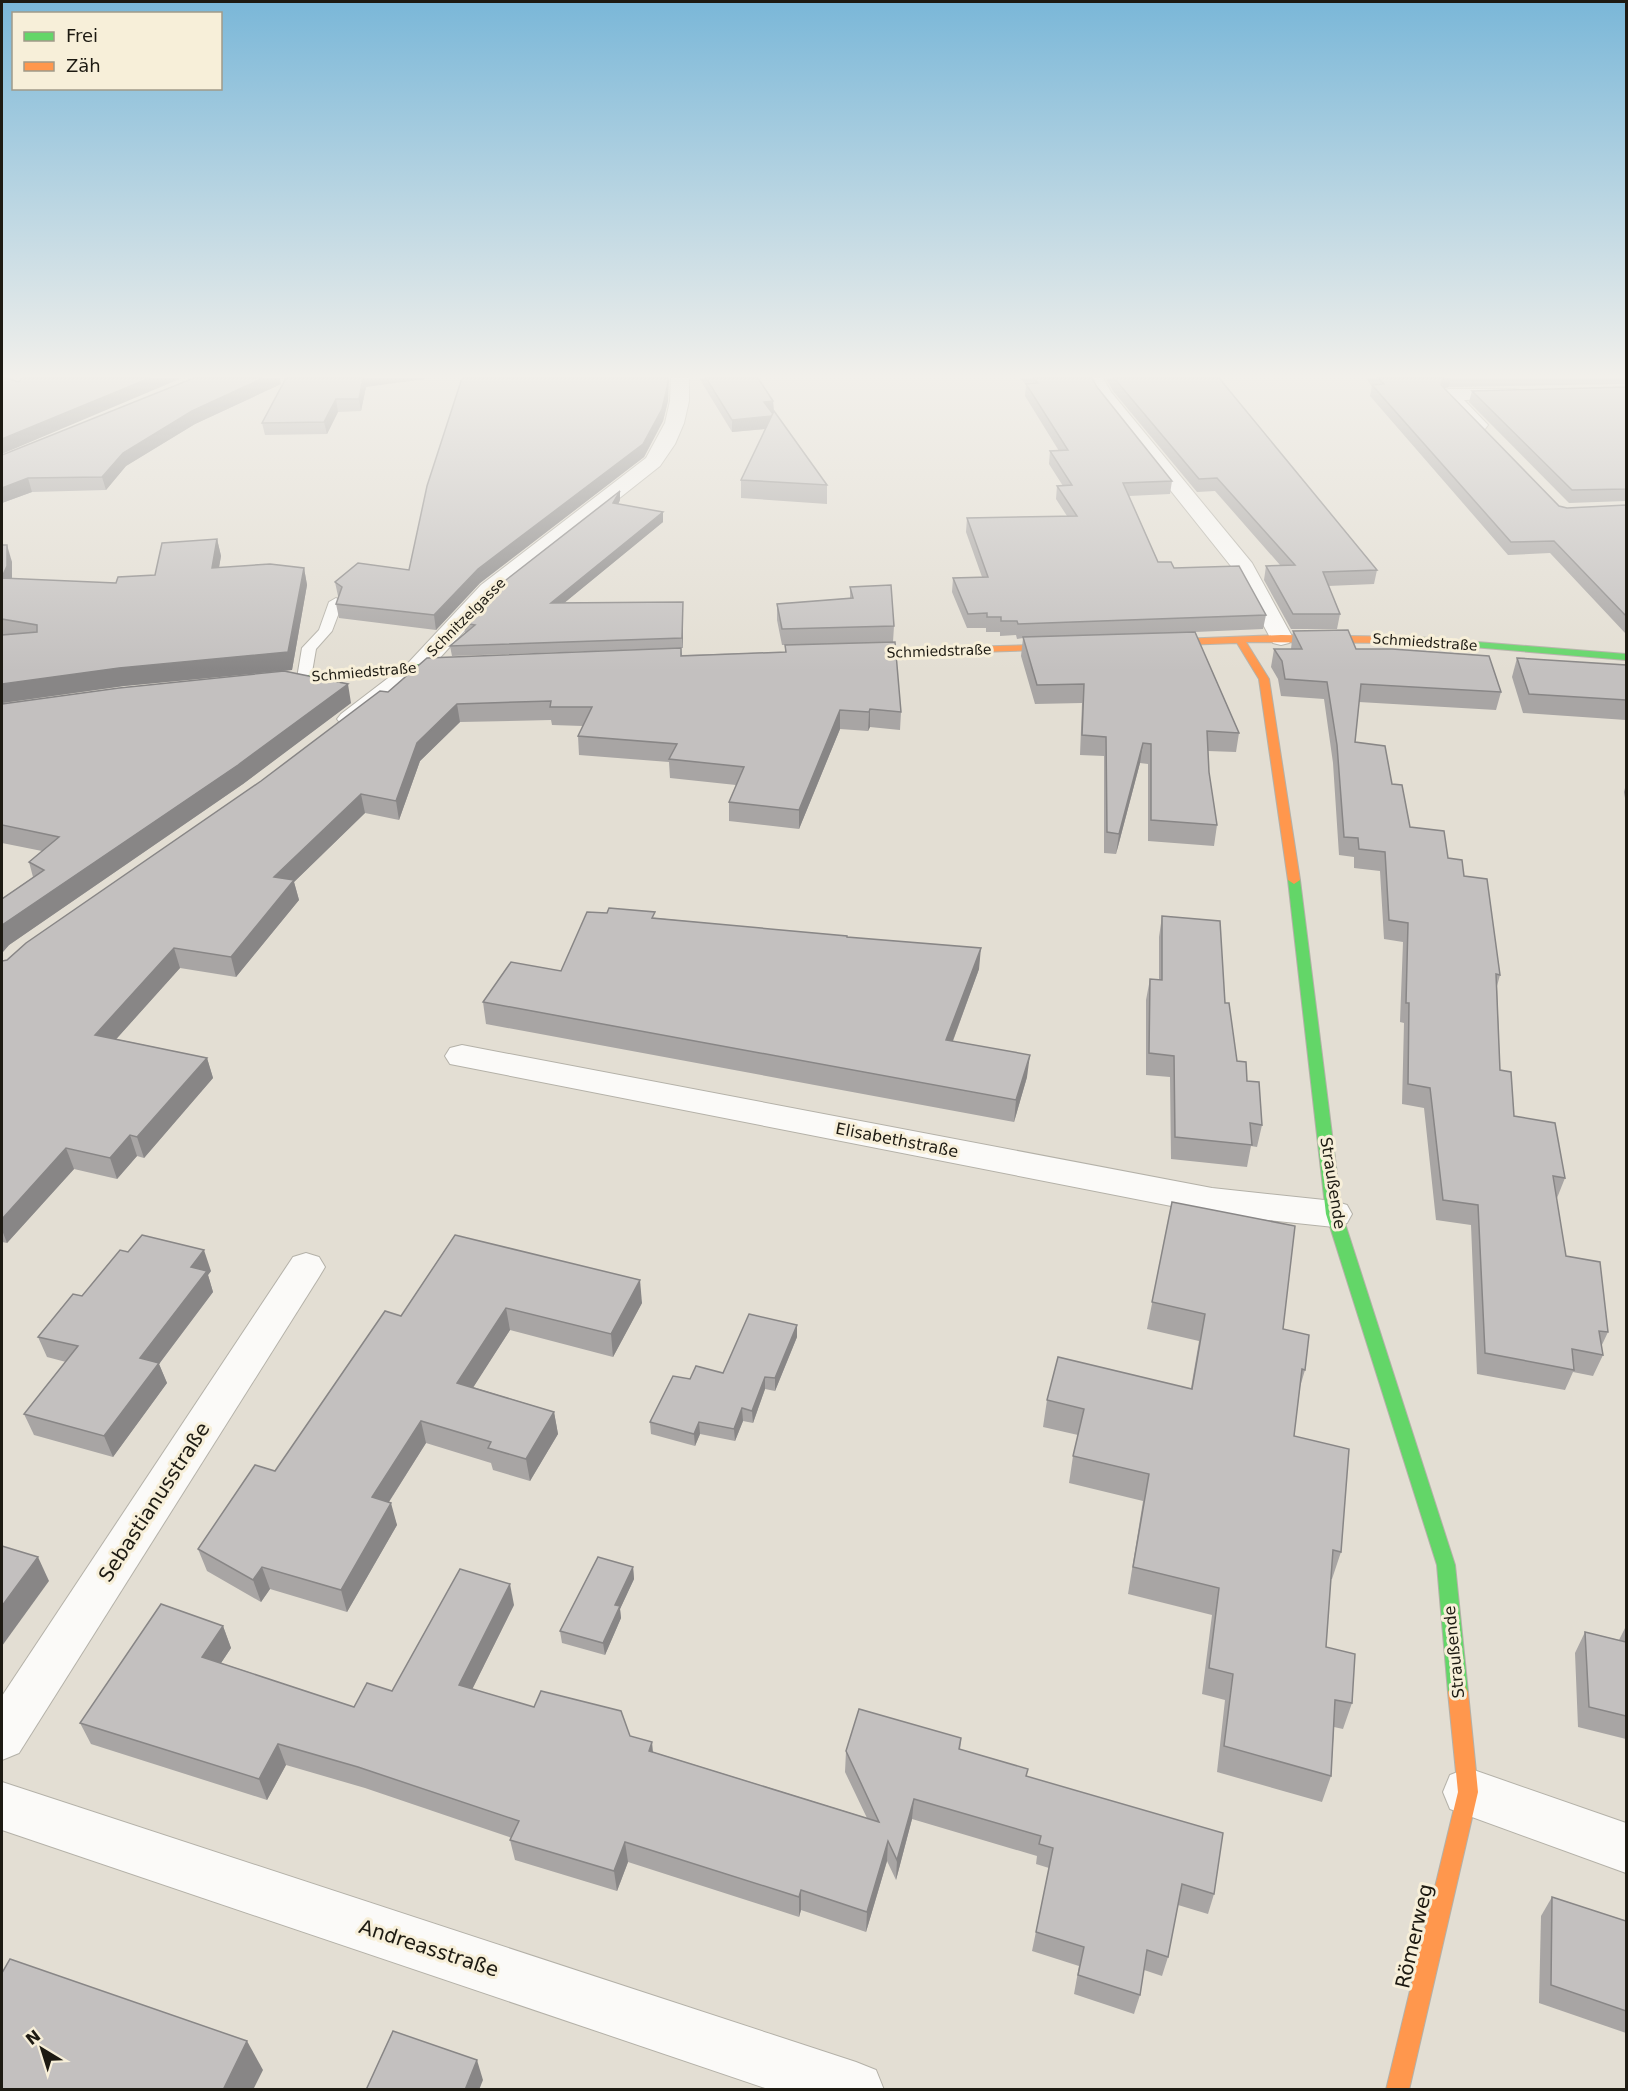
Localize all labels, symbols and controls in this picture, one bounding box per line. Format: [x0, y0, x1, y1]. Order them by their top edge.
legend [12, 12, 222, 90]
text: Frei [66, 25, 98, 46]
text: Zäh [66, 55, 101, 76]
street label: Schnitzelgasse [423, 574, 509, 660]
street label: Schmiedstraße [1372, 630, 1478, 654]
street label: Schmiedstraße [886, 641, 992, 661]
street label: Schmiedstraße [311, 659, 417, 685]
street label: Elisabethstraße [834, 1119, 960, 1161]
street label: Straußende [1316, 1136, 1350, 1230]
street label: Sebastianusstraße [93, 1418, 215, 1586]
street label: Straußende [1440, 1605, 1468, 1699]
street label: Römerweg [1390, 1881, 1438, 1991]
street label: Andreasstraße [356, 1914, 502, 1982]
north arrow [12, 2019, 72, 2079]
text: N [22, 2026, 44, 2049]

